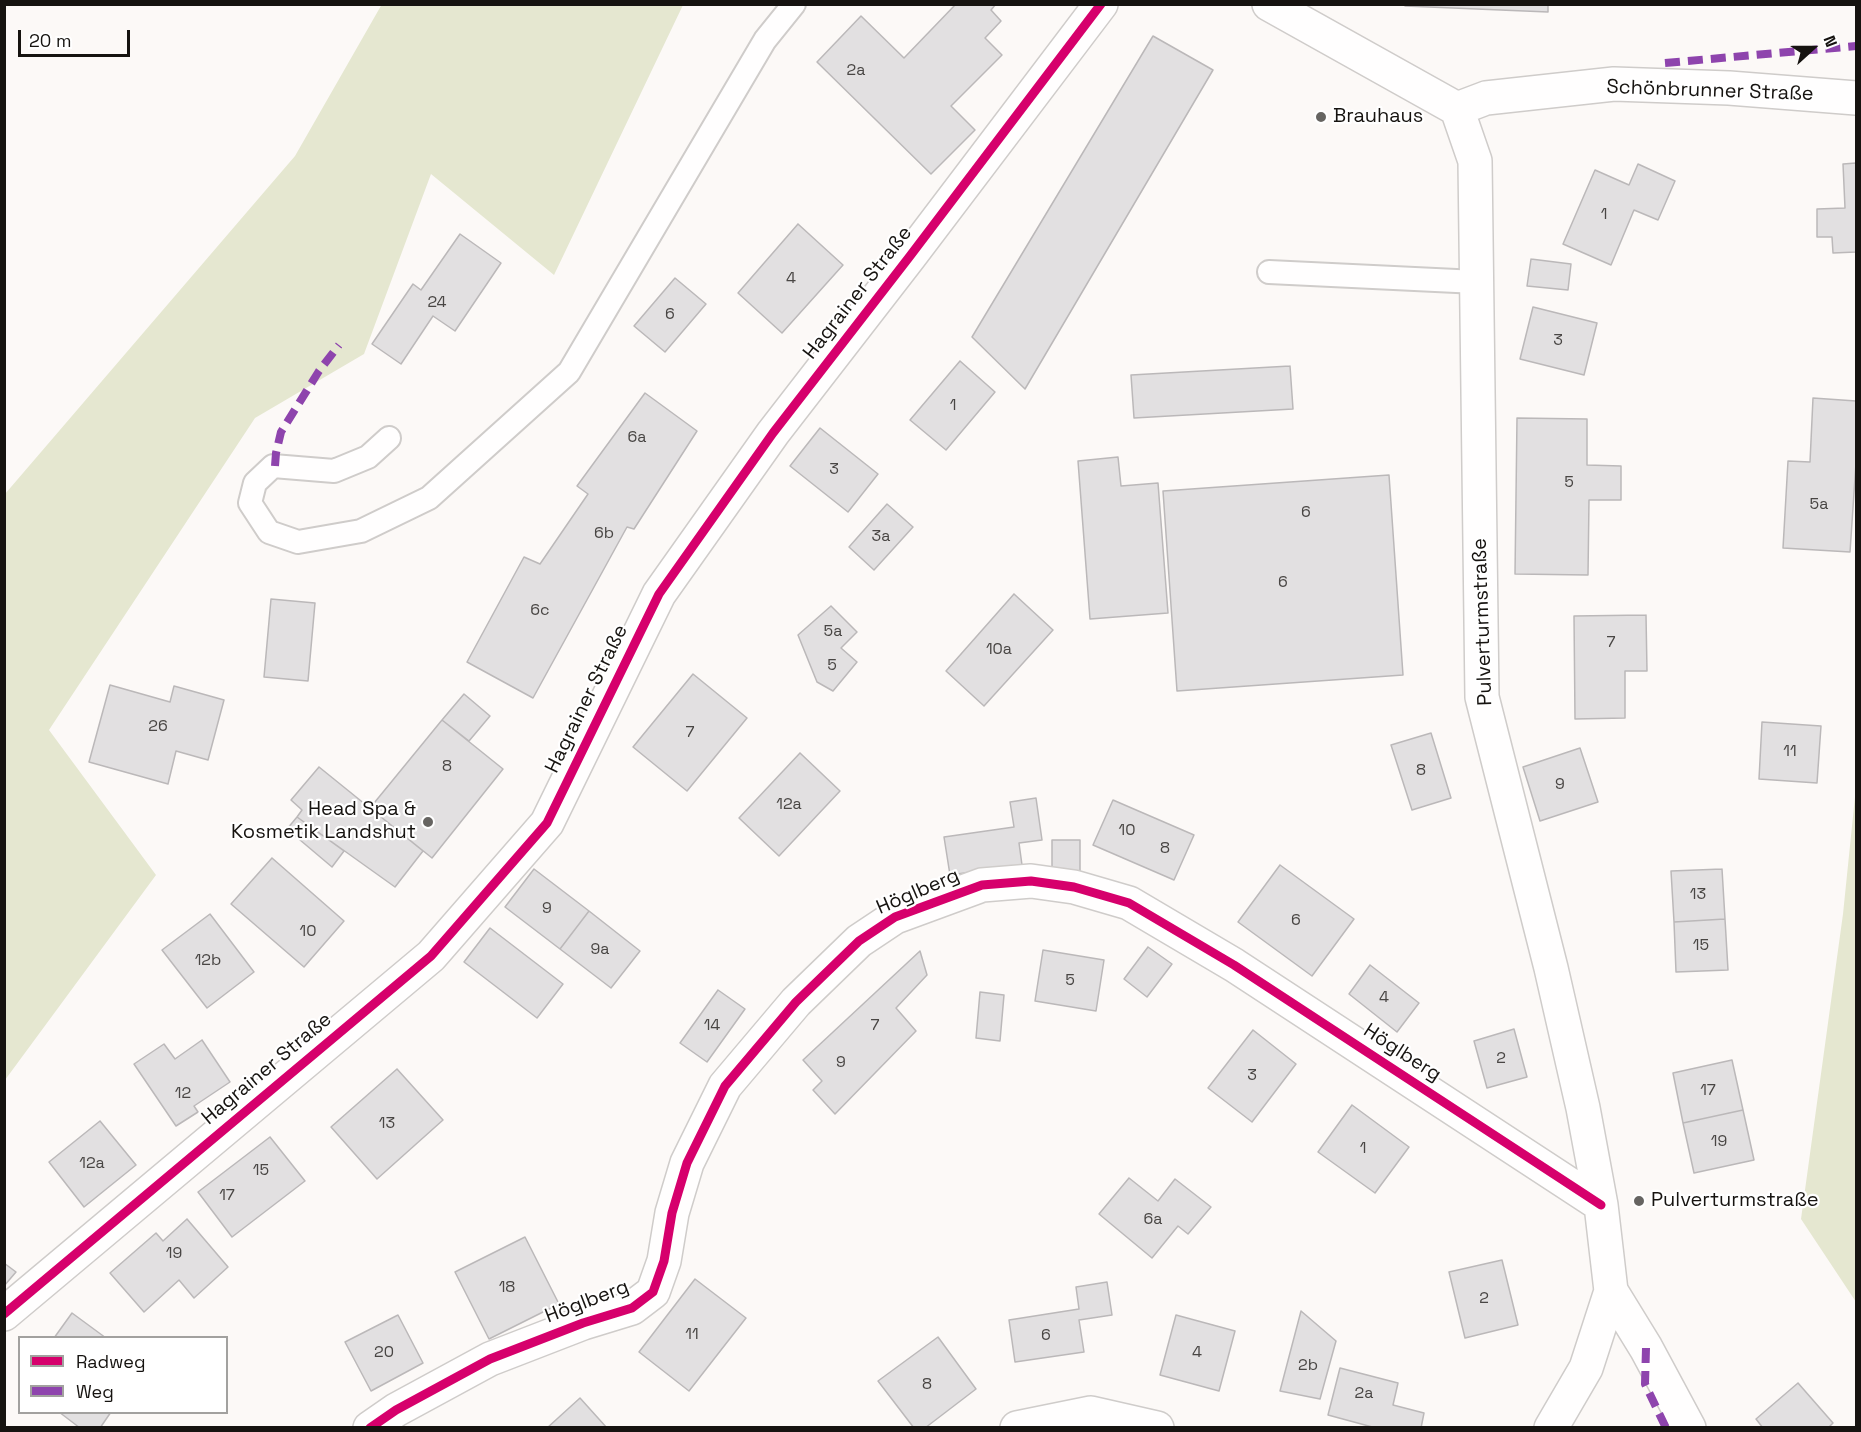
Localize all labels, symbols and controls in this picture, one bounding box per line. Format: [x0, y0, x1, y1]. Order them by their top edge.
scale bar [21, 18, 134, 56]
north arrow [1783, 18, 1843, 78]
text: 20 m [29, 29, 72, 52]
text: N [1819, 33, 1842, 50]
house number: 2a [847, 61, 865, 81]
street label: Schönbrunner Straße [1606, 75, 1814, 107]
place label: Brauhaus [1333, 105, 1423, 129]
marker: Brauhaus [1314, 110, 1328, 124]
house number: 1 [1601, 205, 1607, 225]
street label: Hagrainer Straße [799, 222, 917, 364]
house number: 4 [786, 269, 796, 289]
house number: 24 [427, 293, 447, 313]
house number: 6 [665, 305, 675, 325]
house number: 3 [1553, 331, 1563, 351]
house number: 1 [950, 396, 956, 416]
house number: 6a [628, 428, 646, 448]
house number: 3 [829, 460, 839, 480]
house number: 5 [1564, 473, 1574, 493]
house number: 5a [1810, 495, 1828, 515]
house number: 6 [1301, 503, 1311, 523]
house number: 6b [594, 524, 614, 544]
house number: 3a [872, 527, 890, 547]
street label: Pulverturmstraße [1468, 538, 1498, 706]
house number: 6 [1278, 573, 1288, 593]
house number: 6c [530, 601, 550, 621]
street label: Hagrainer Straße [541, 621, 633, 777]
house number: 5a [824, 622, 842, 642]
house number: 7 [1606, 633, 1616, 653]
house number: 10a [986, 640, 1012, 660]
house number: 5 [827, 656, 837, 676]
house number: 26 [148, 717, 168, 737]
house number: 7 [685, 723, 695, 743]
house number: 11 [1783, 742, 1797, 762]
house number: 8 [442, 757, 452, 777]
house number: 8 [1416, 761, 1426, 781]
house number: 9 [1555, 775, 1565, 795]
house number: 12a [776, 795, 802, 815]
place label: Head Spa & Kosmetik Landshut [231, 798, 416, 845]
marker: Head Spa & Kosmetik Landshut [421, 815, 435, 829]
house number: 10 [1119, 821, 1135, 841]
house number: 8 [1160, 839, 1170, 859]
street label: Höglberg [873, 864, 963, 920]
house number: 13 [1690, 885, 1706, 905]
house number: 9 [542, 899, 552, 919]
house number: 6 [1291, 911, 1301, 931]
house number: 10 [300, 922, 316, 942]
house number: 15 [1693, 936, 1709, 956]
house number: 9a [591, 940, 609, 960]
house number: 12b [195, 951, 221, 971]
house number: 5 [1065, 971, 1075, 991]
house number: 4 [1379, 988, 1389, 1008]
street label: Hagrainer Straße [197, 1008, 337, 1130]
house number: 14 [704, 1016, 720, 1036]
house number: 7 [870, 1016, 880, 1036]
street label: Höglberg [1359, 1019, 1445, 1087]
house number: 2 [1496, 1049, 1506, 1069]
house number: 9 [836, 1053, 846, 1073]
house number: 3 [1247, 1066, 1257, 1086]
house number: 17 [1700, 1081, 1716, 1101]
house number: 12 [175, 1084, 191, 1104]
house number: 13 [379, 1114, 395, 1134]
house number: 19 [1711, 1132, 1727, 1152]
house number: 1 [1360, 1139, 1366, 1159]
house number: 12a [79, 1154, 105, 1174]
house number: 15 [253, 1161, 269, 1181]
house number: 17 [219, 1186, 235, 1206]
place label: Pulverturmstraße [1651, 1189, 1819, 1213]
marker: Pulverturmstraße [1632, 1194, 1646, 1208]
house number: 6a [1144, 1210, 1162, 1230]
house number: 19 [166, 1244, 182, 1264]
street label: Höglberg [542, 1275, 632, 1329]
house number: 18 [499, 1278, 515, 1298]
house number: 2 [1479, 1289, 1489, 1309]
house number: 11 [685, 1325, 699, 1345]
house number: 6 [1041, 1326, 1051, 1346]
legend [18, 1336, 228, 1414]
house number: 20 [374, 1343, 394, 1363]
house number: 4 [1192, 1343, 1202, 1363]
text: Radweg [76, 1350, 146, 1373]
house number: 2b [1298, 1356, 1318, 1376]
house number: 8 [922, 1375, 932, 1395]
text: Weg [76, 1380, 114, 1403]
house number: 2a [1355, 1384, 1373, 1404]

